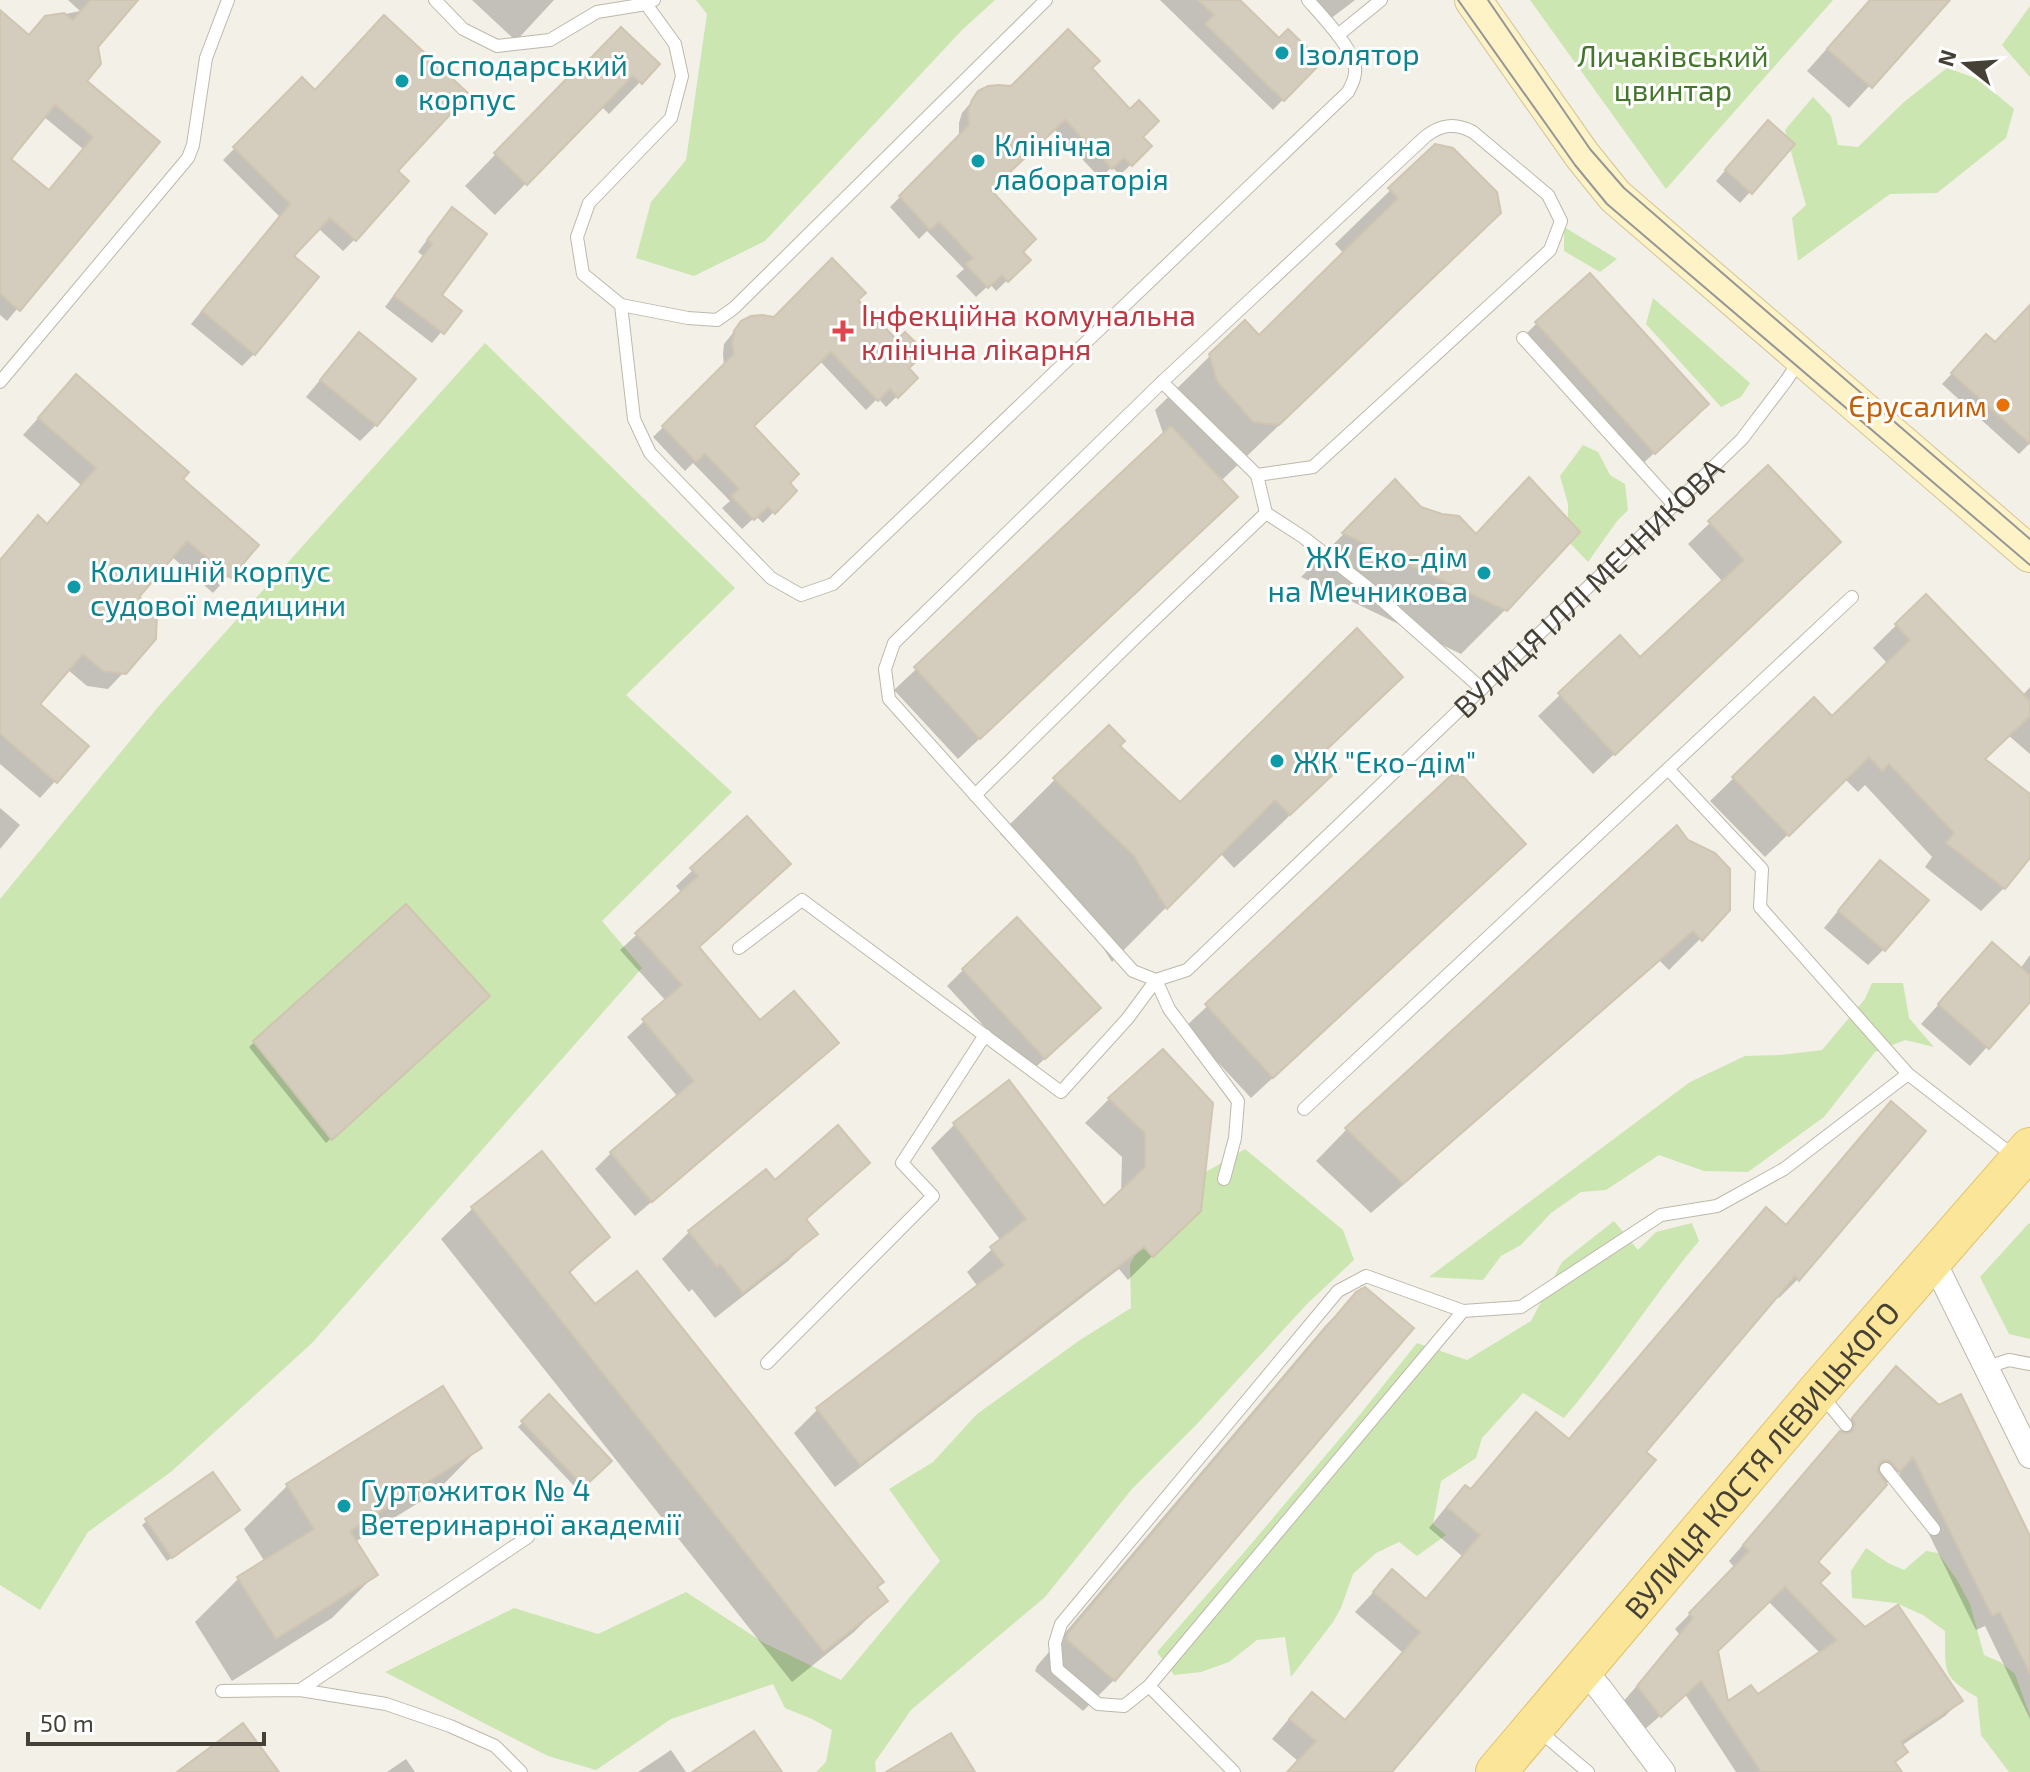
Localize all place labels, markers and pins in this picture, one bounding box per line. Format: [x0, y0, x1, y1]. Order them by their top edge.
place label: Ізолятор [1298, 35, 1420, 71]
marker: Ізолятор [1273, 44, 1291, 62]
place label: Господарський корпус [418, 46, 628, 117]
marker: Господарський корпус [393, 72, 411, 90]
place label: Клінічна лабораторія [994, 126, 1169, 196]
marker: Клінічна лабораторія [969, 152, 987, 170]
place label: Інфекційна комунальна клінічна лікарня [861, 296, 1196, 366]
marker: Інфекційна комунальна клінічна лікарня [832, 320, 854, 342]
place label: Єрусалим [1848, 387, 1987, 424]
marker: Єрусалим [1994, 396, 2012, 414]
place label: ЖК Еко-дім на Мечникова [1267, 538, 1468, 608]
place label: Колишній корпус судової медицини [90, 552, 346, 623]
marker: ЖК Еко-дім на Мечникова [1475, 564, 1493, 582]
marker: Колишній корпус судової медицини [65, 578, 83, 596]
place label: ЖК "Еко-дім" [1293, 743, 1476, 779]
marker: ЖК "Еко-дім" [1268, 752, 1286, 770]
place label: Гуртожиток № 4 Ветеринарної академії [360, 1471, 681, 1541]
marker: Гуртожиток № 4 Ветеринарної академії [335, 1497, 353, 1515]

